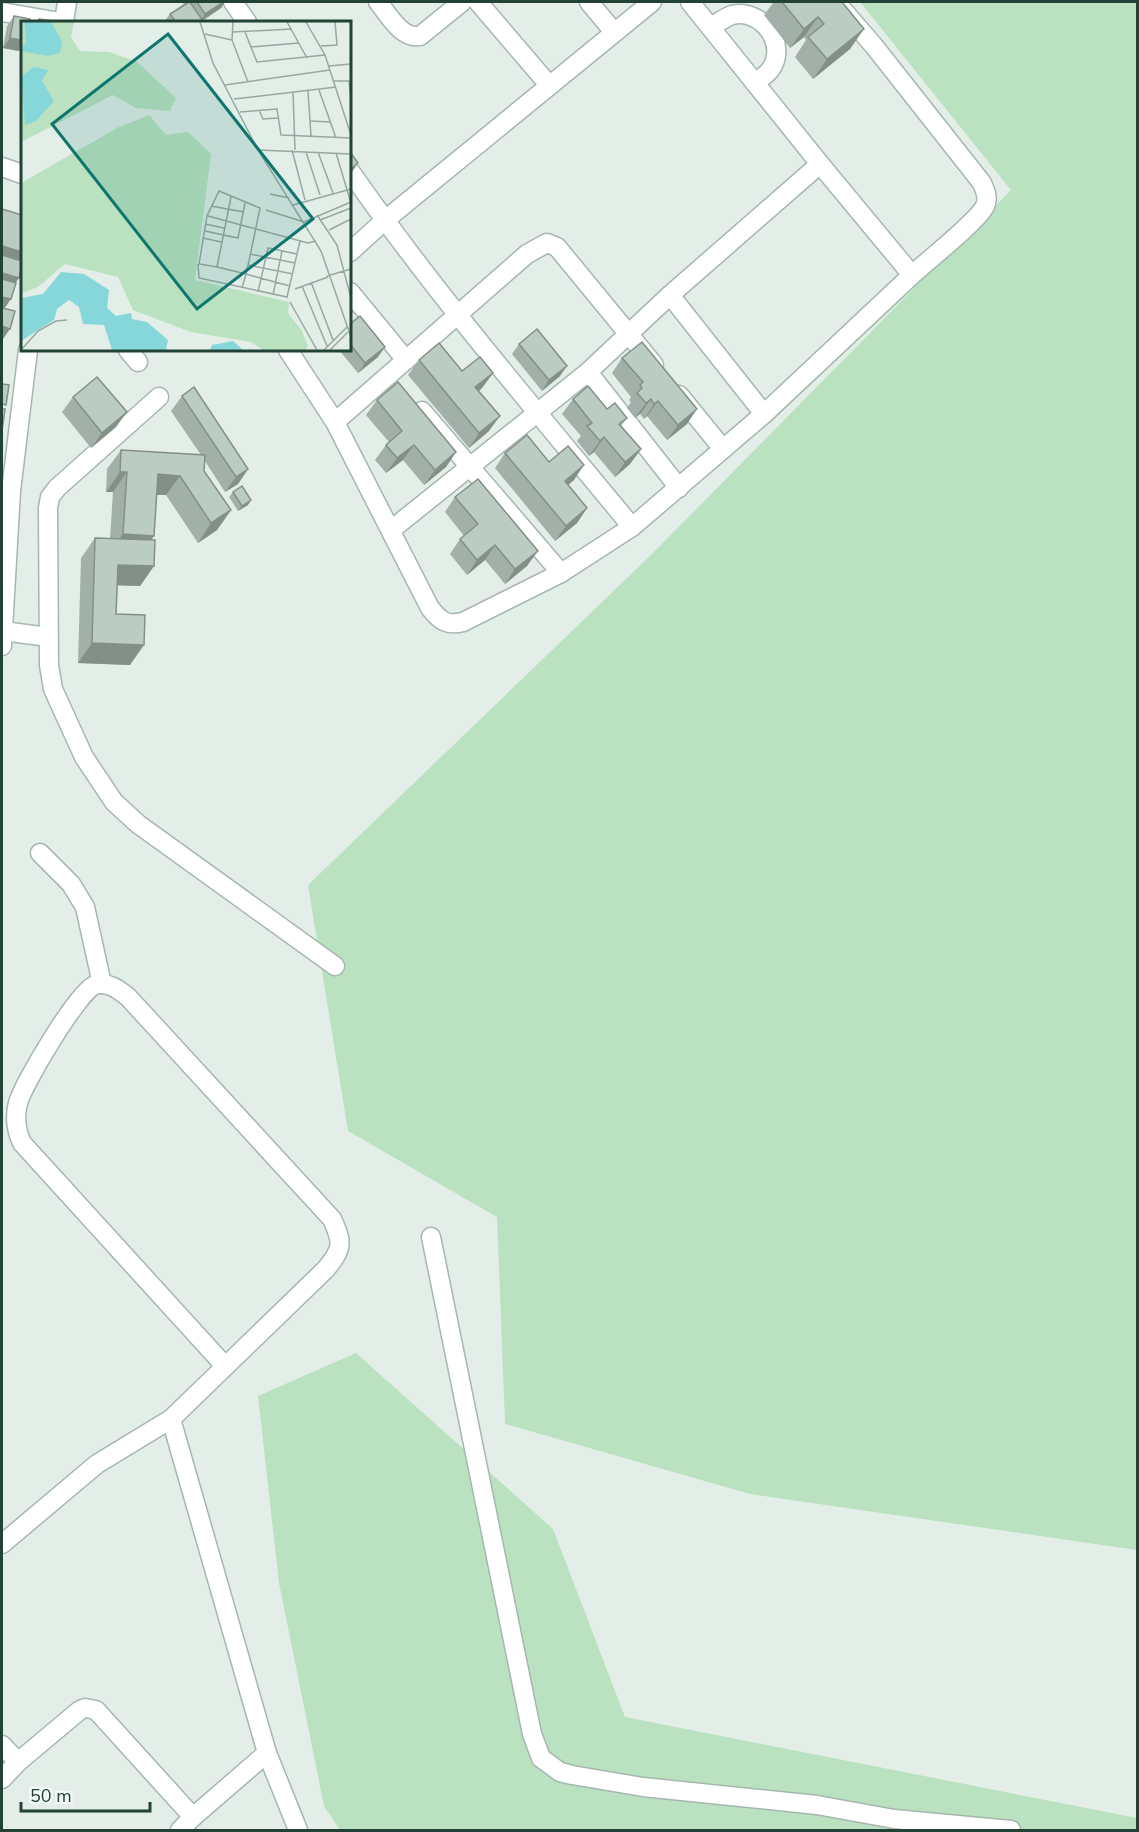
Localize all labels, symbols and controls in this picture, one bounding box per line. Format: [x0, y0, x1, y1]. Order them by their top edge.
inset map [21, 21, 351, 351]
scale bar [21, 1775, 150, 1813]
text: 50 m [30, 1784, 72, 1808]

